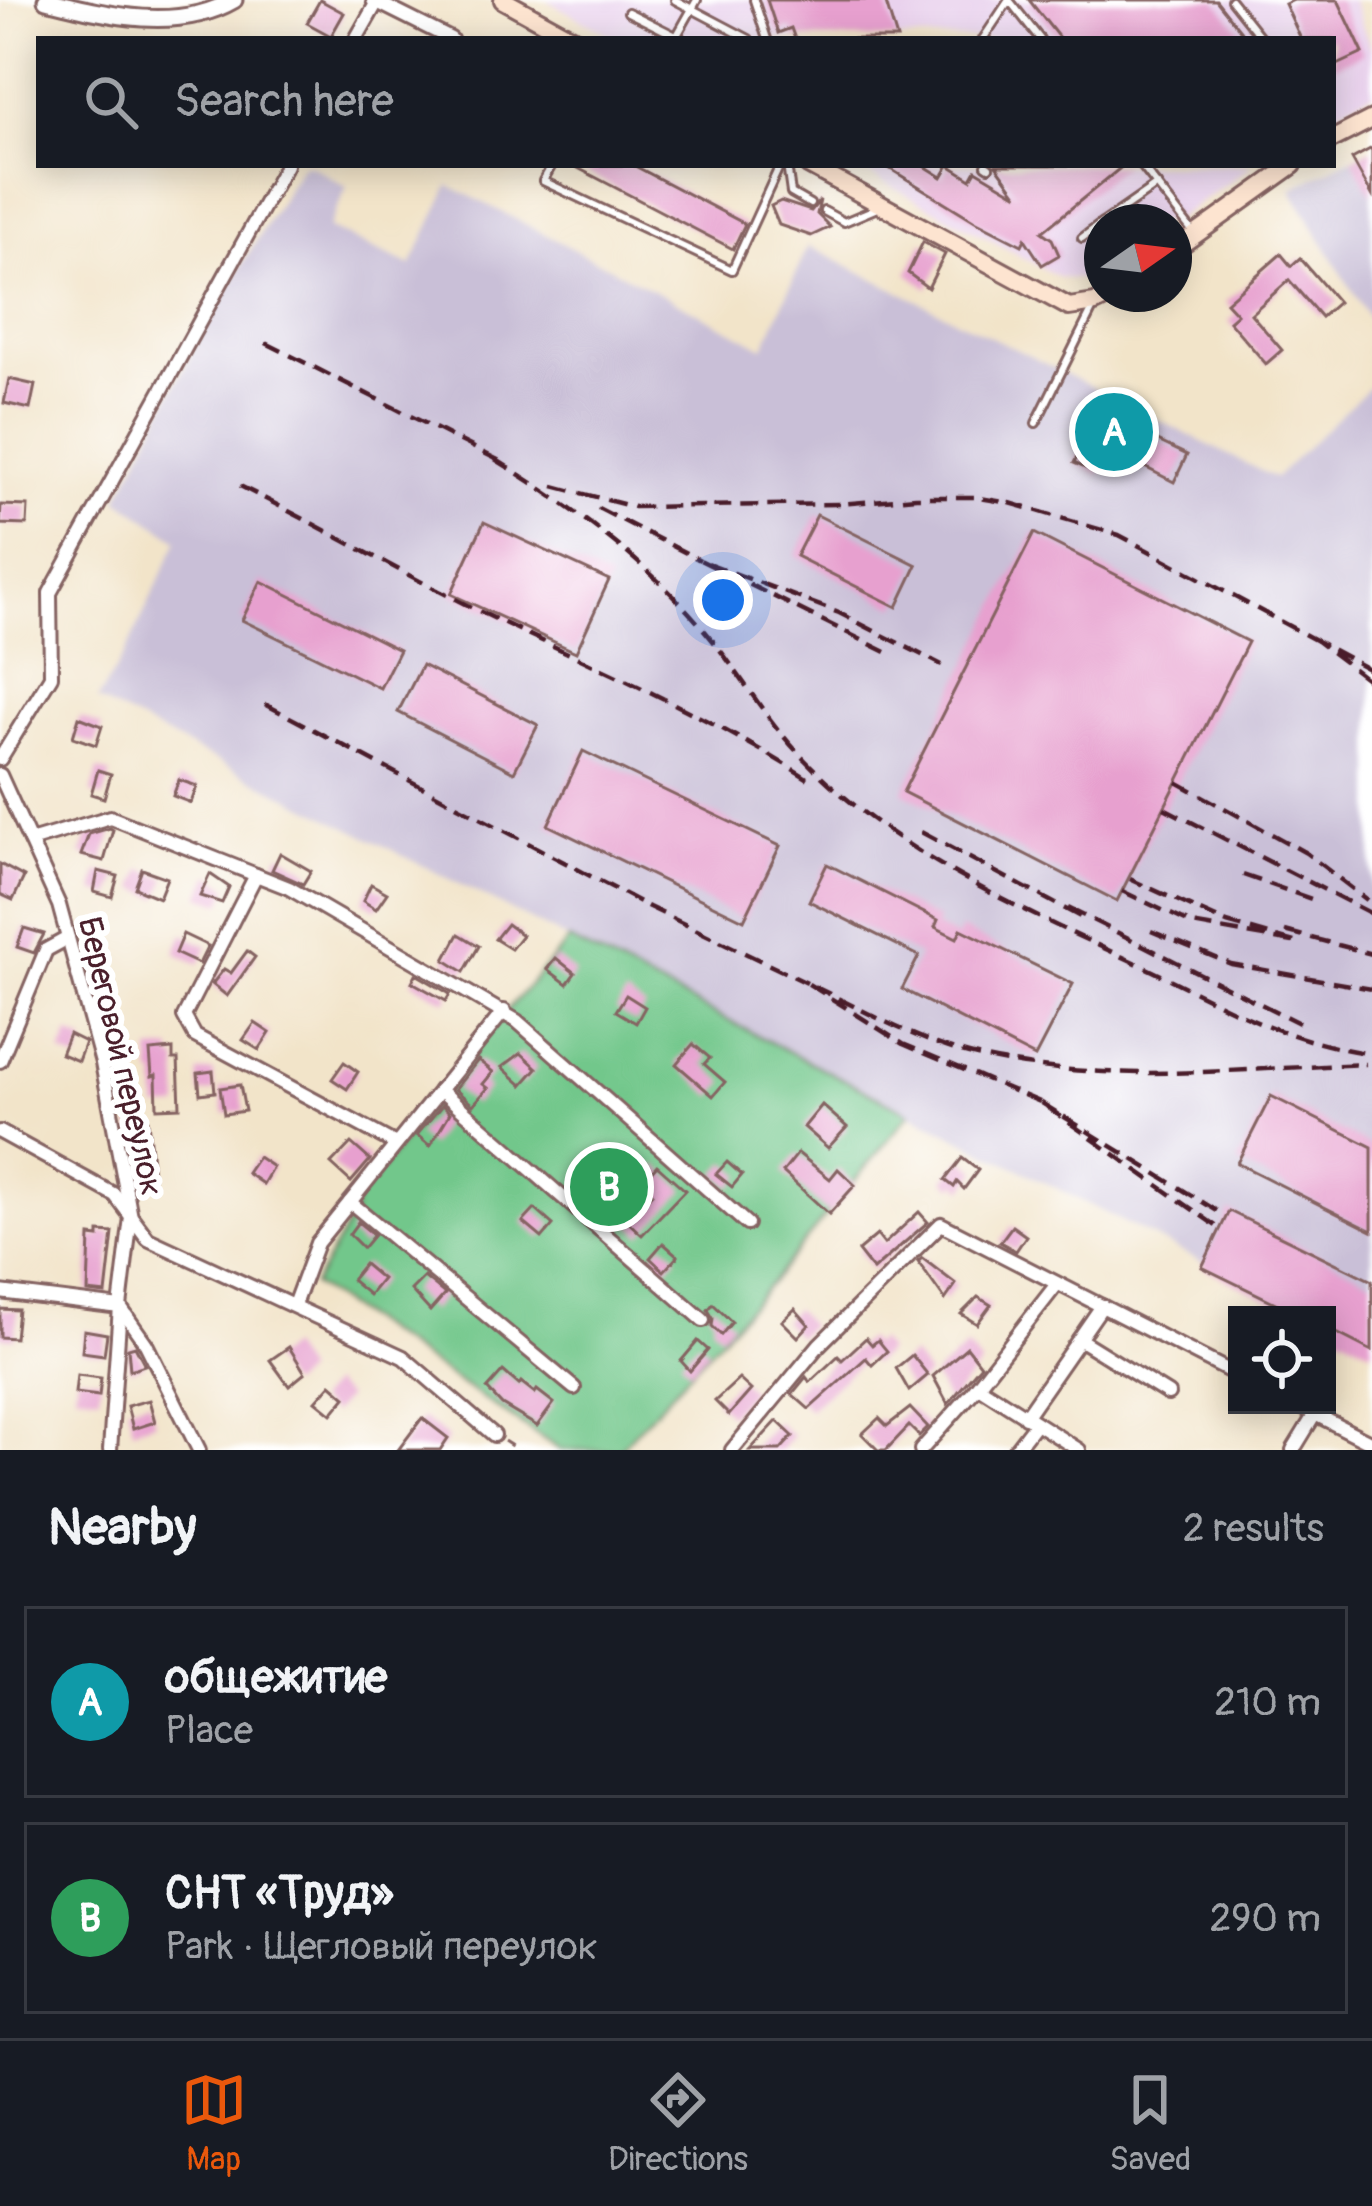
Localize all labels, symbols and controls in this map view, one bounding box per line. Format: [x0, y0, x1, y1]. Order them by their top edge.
search box [36, 36, 1336, 168]
icon: search [78, 69, 144, 135]
text: Search here [174, 74, 394, 130]
north arrow [1084, 204, 1192, 312]
pin: A [1075, 387, 1153, 477]
your location [693, 570, 753, 630]
street label: Береговой переулок [69, 913, 173, 1200]
pin: B [570, 1142, 648, 1232]
map controls [1228, 1306, 1336, 1414]
button: locate [1228, 1306, 1336, 1414]
text: Nearby [48, 1496, 196, 1560]
text: 2 results [1183, 1504, 1324, 1553]
text: общежитие [165, 1650, 387, 1706]
text: A [77, 1678, 103, 1727]
text: 210 m [1214, 1678, 1321, 1727]
text: Place [165, 1706, 253, 1755]
text: СНТ «Труд» [165, 1866, 394, 1922]
text: B [79, 1894, 101, 1943]
text: 290 m [1209, 1894, 1321, 1943]
text: Park · Щегловый переулок [165, 1922, 598, 1971]
tab: Map [181, 2067, 247, 2180]
tab: Directions [608, 2067, 748, 2180]
tab: Saved [1109, 2067, 1191, 2180]

